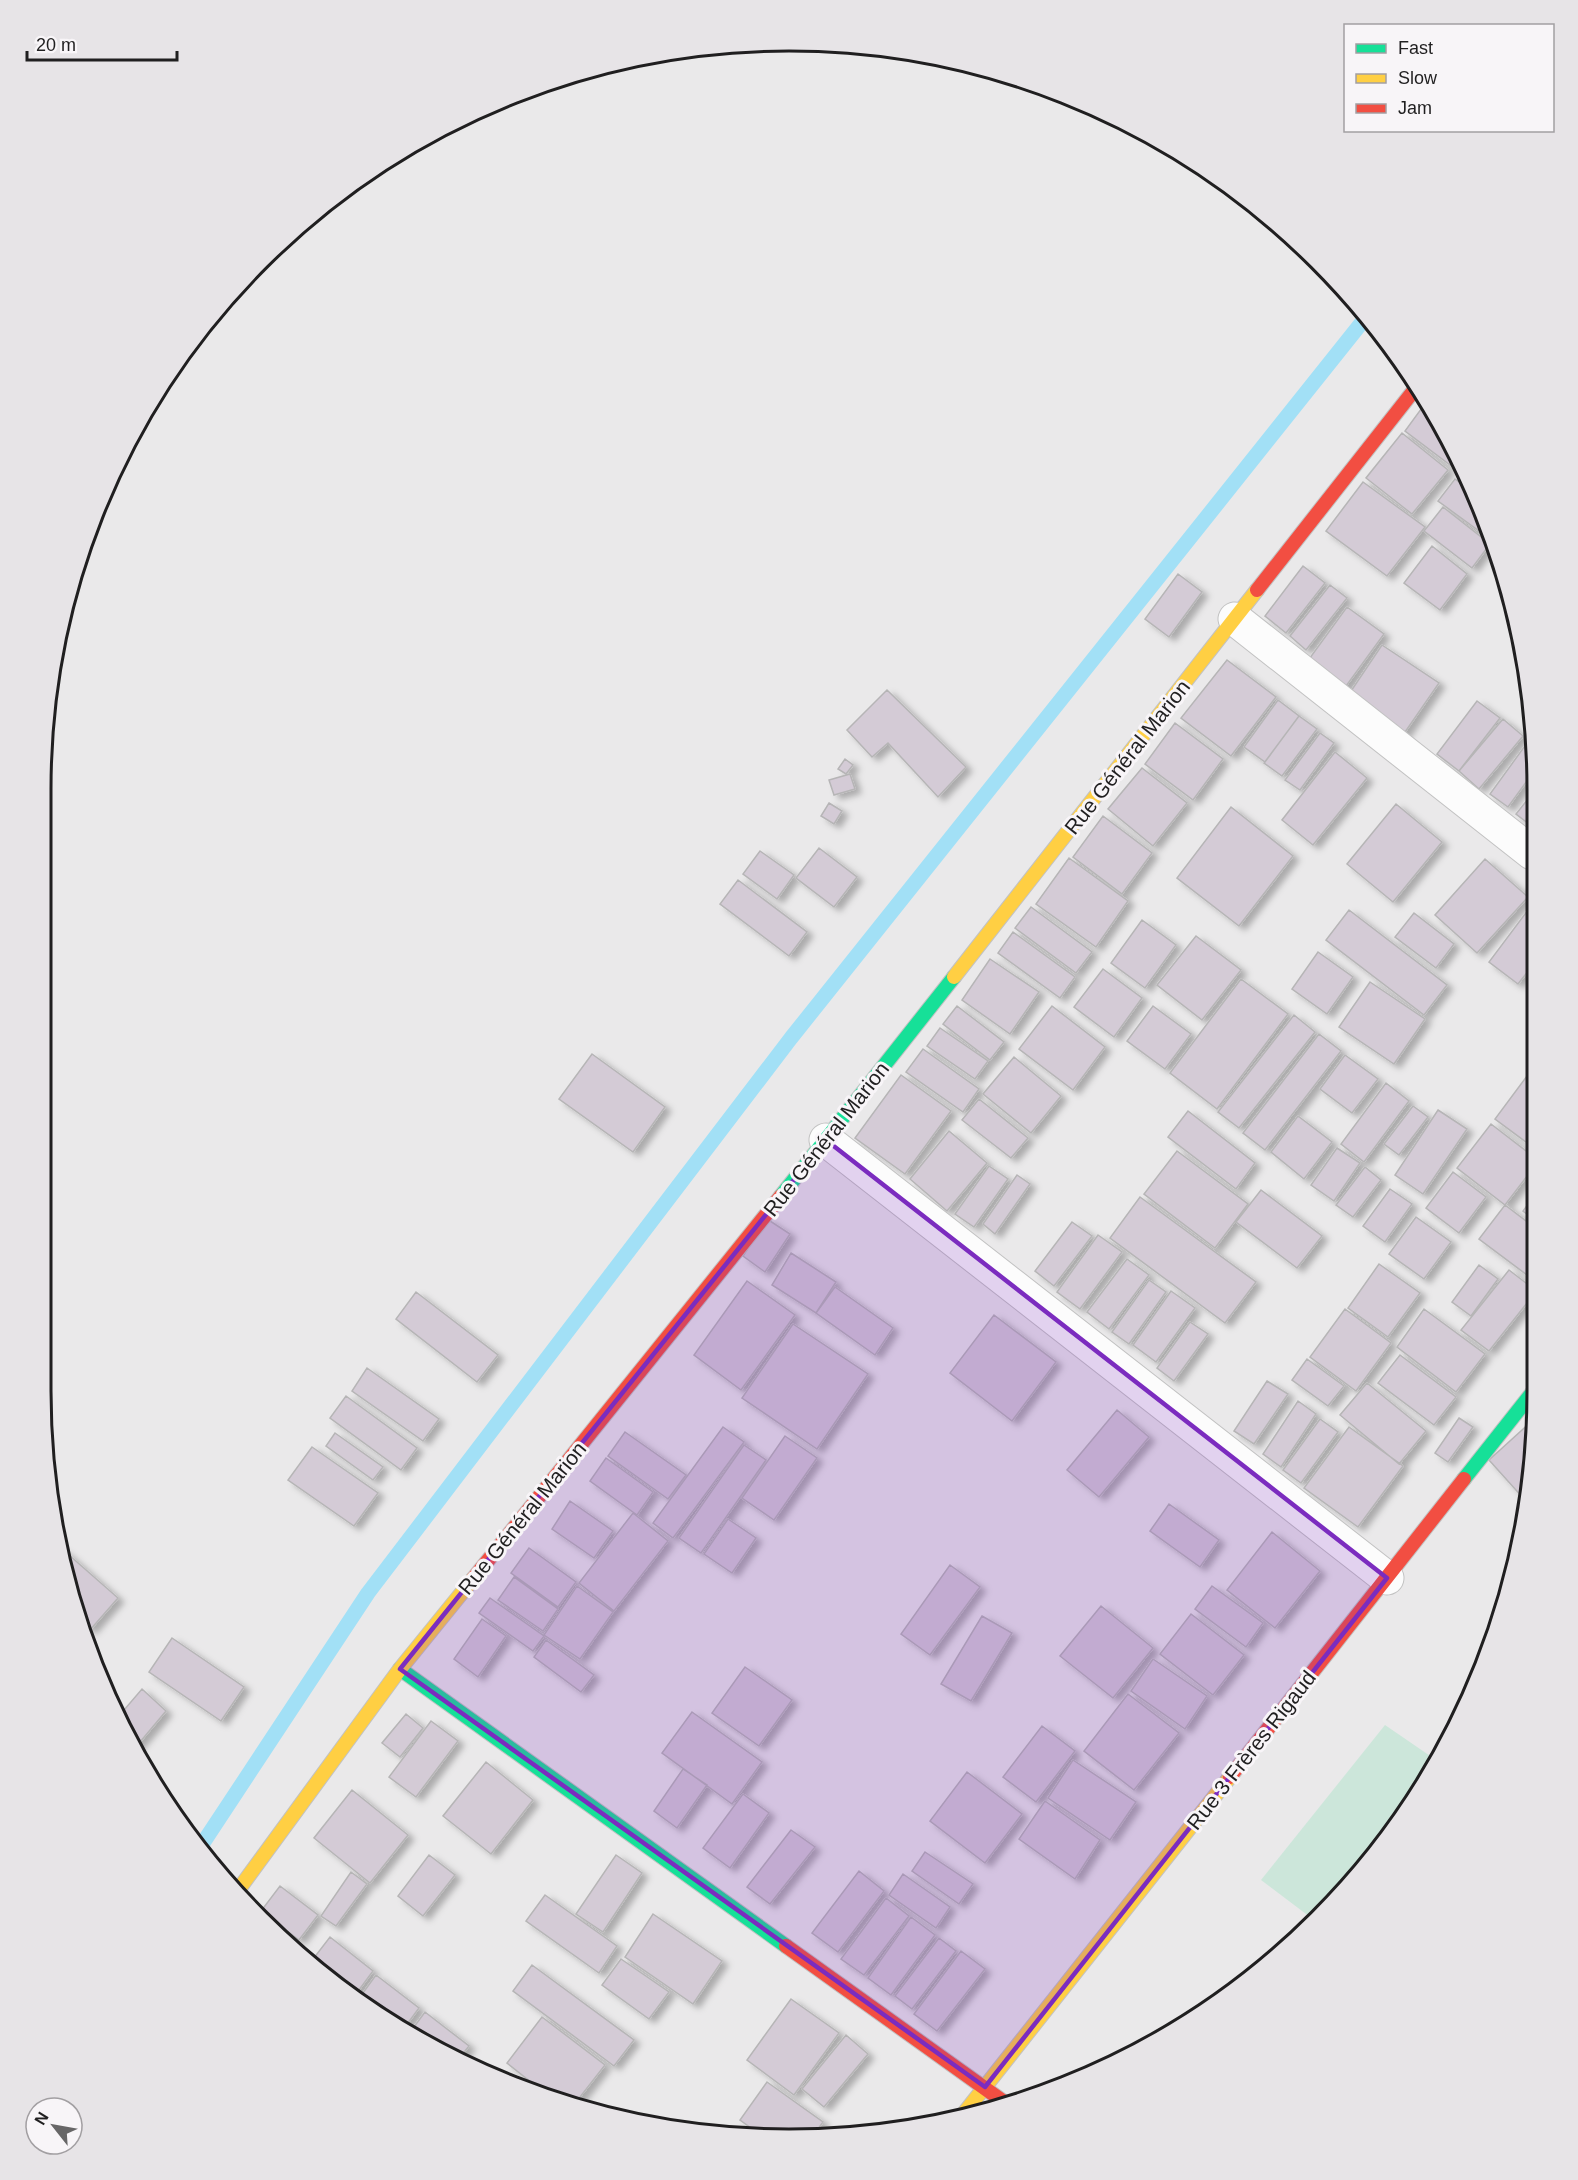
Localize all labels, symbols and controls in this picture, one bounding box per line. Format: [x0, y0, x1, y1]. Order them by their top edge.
scale bar [27, 24, 177, 62]
legend [1344, 24, 1554, 132]
text: 20 m [36, 35, 76, 55]
text: Fast [1398, 38, 1433, 58]
text: Slow [1398, 68, 1438, 88]
text: Jam [1398, 98, 1432, 118]
street label: Rue Général Marion [1060, 675, 1194, 839]
street label: Rue Général Marion [759, 1057, 893, 1221]
street label: Rue Général Marion [454, 1437, 590, 1599]
street label: Rue 3 Frères Rigaud [1182, 1666, 1320, 1834]
north arrow [24, 2096, 84, 2156]
text: N [31, 2109, 52, 2128]

